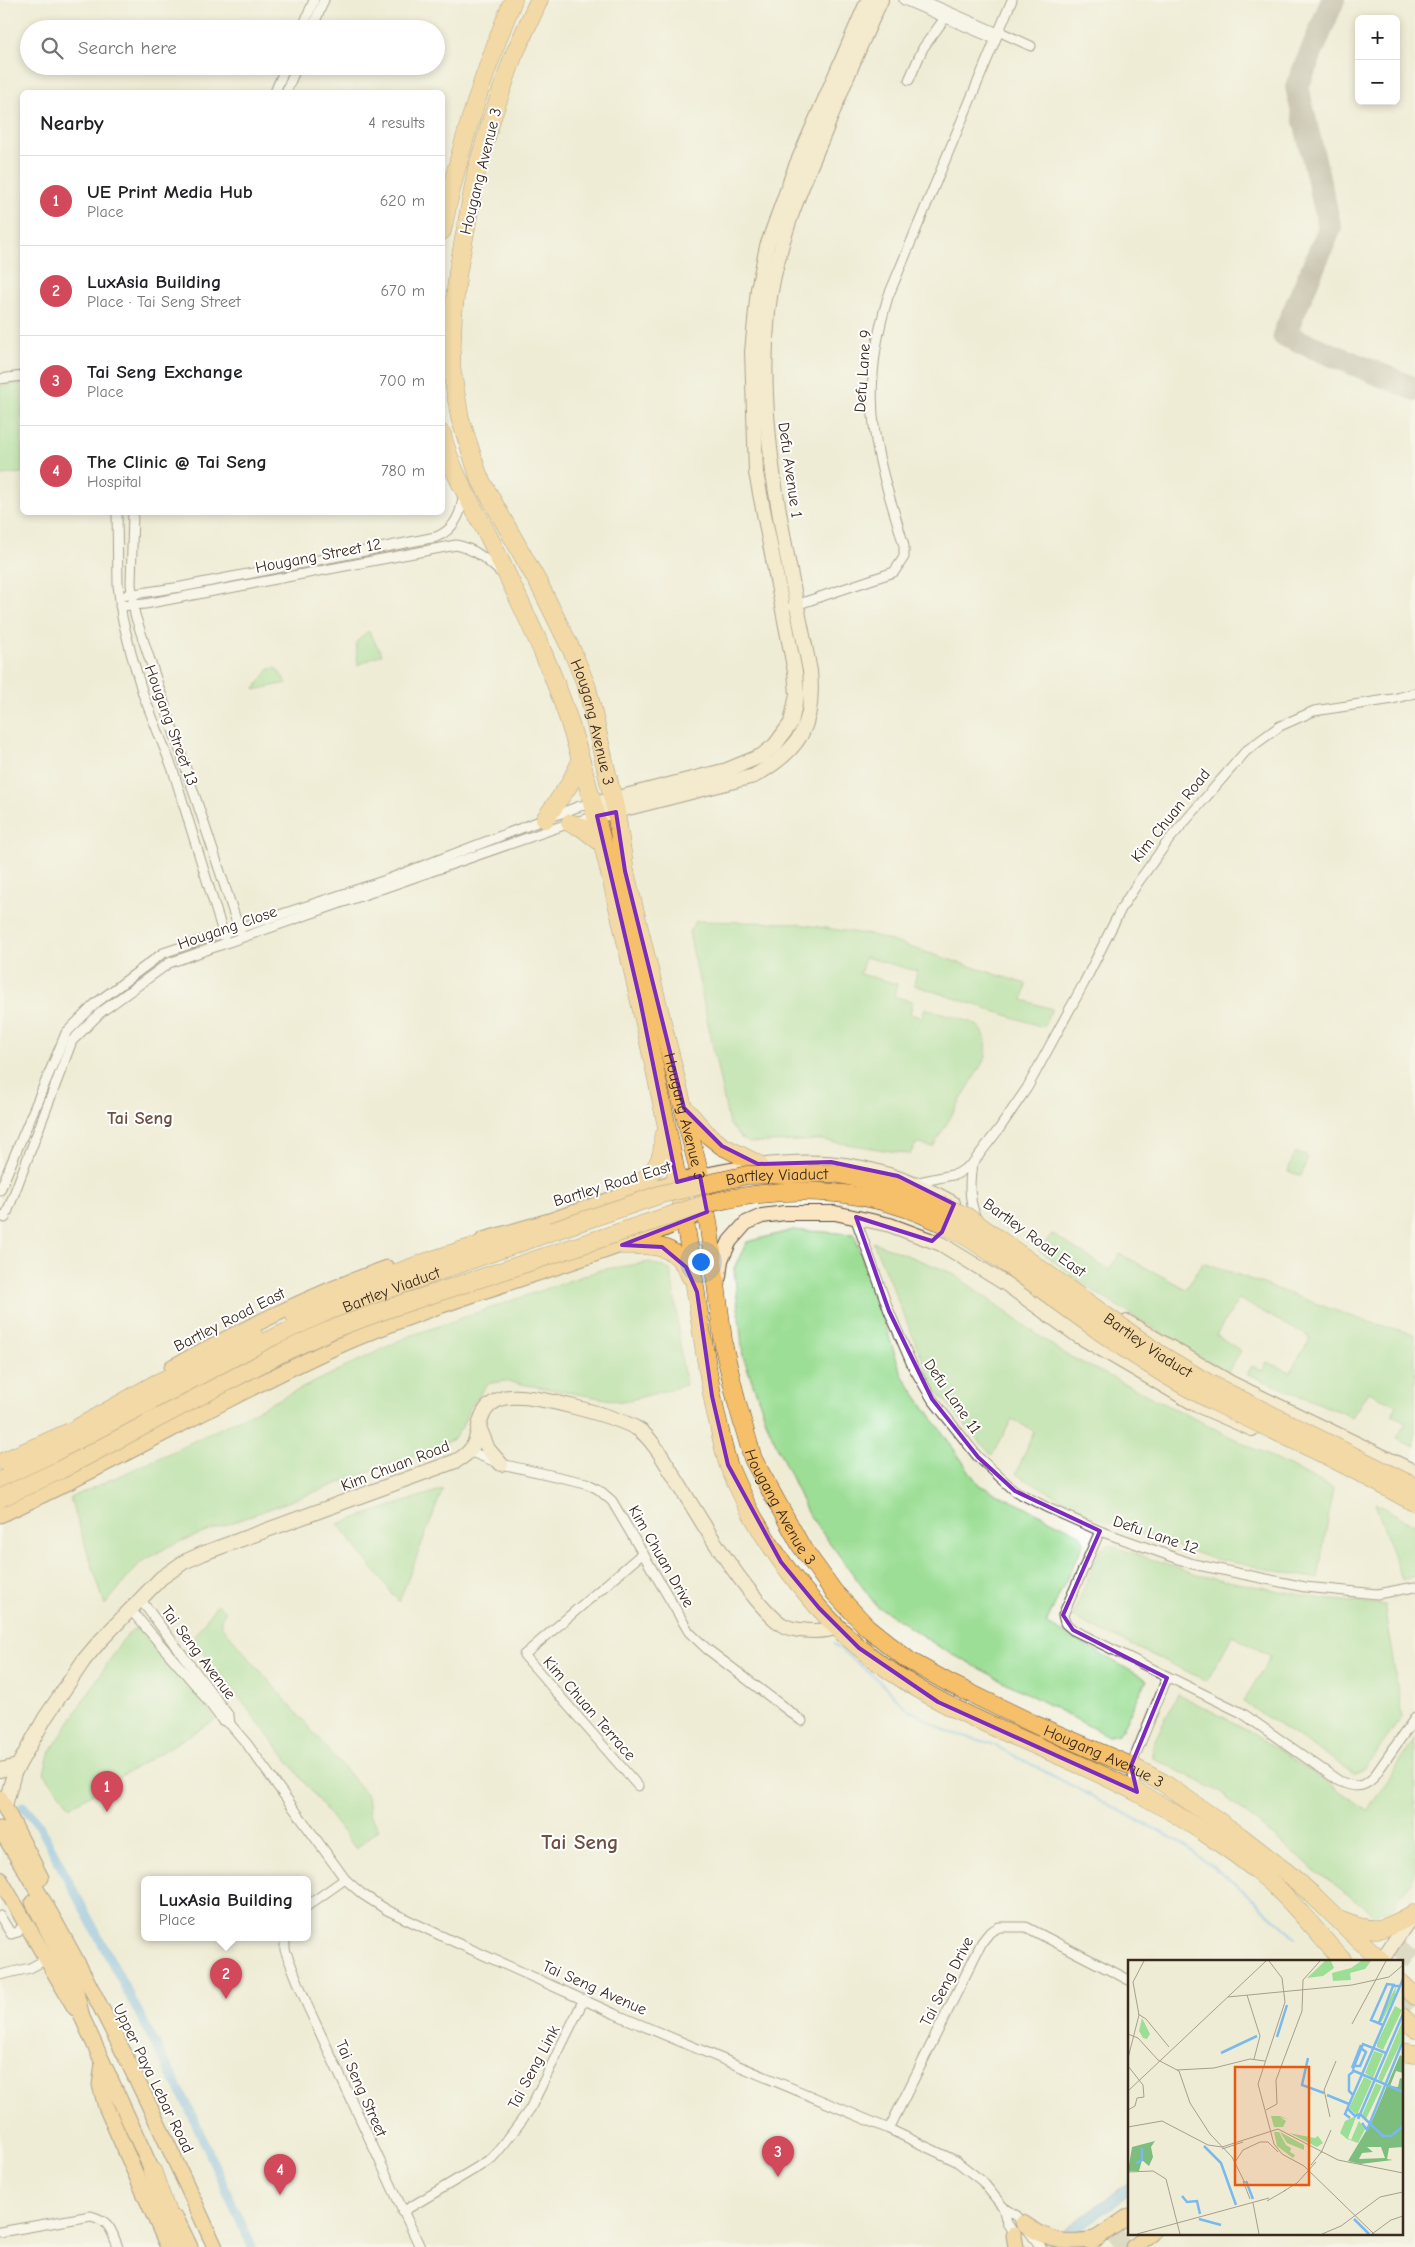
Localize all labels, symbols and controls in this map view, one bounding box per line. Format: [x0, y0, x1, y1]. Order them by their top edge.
map controls [1355, 15, 1400, 105]
button: + [1355, 15, 1400, 60]
search box [20, 20, 445, 75]
icon: search [38, 34, 66, 62]
text: Search here [78, 37, 177, 59]
button: − [1355, 60, 1400, 105]
street label: Hougang Avenue 3 [457, 106, 505, 236]
text: Nearby [40, 111, 104, 135]
text: 4 results [368, 114, 425, 132]
text: UE Print Media Hub [87, 181, 253, 203]
text: 1 [53, 192, 59, 210]
text: 620 m [380, 192, 425, 210]
text: Place [87, 203, 123, 221]
text: LuxAsia Building [87, 271, 221, 293]
text: 2 [52, 282, 60, 300]
text: 670 m [380, 282, 425, 300]
text: Place · Tai Seng Street [87, 293, 241, 311]
street label: Defu Lane 9 [851, 329, 875, 413]
text: Tai Seng Exchange [87, 361, 243, 383]
text: 3 [52, 372, 60, 390]
text: 700 m [379, 372, 425, 390]
text: Place [87, 383, 123, 401]
street label: Defu Avenue 1 [774, 421, 806, 519]
text: The Clinic @ Tai Seng [87, 451, 267, 473]
text: 4 [52, 462, 60, 480]
text: 780 m [381, 462, 425, 480]
text: Hospital [87, 473, 142, 491]
street label: Hougang Street 12 [254, 535, 383, 577]
street label: Hougang Avenue 3 [567, 657, 617, 787]
street label: Hougang Street 13 [141, 662, 201, 788]
street label: Kim Chuan Road [1128, 765, 1214, 866]
street label: Hougang Close [175, 903, 279, 953]
street label: Hougang Avenue 3 [660, 1051, 709, 1182]
district label: Tai Seng [107, 1108, 173, 1129]
street label: Bartley Road East [551, 1157, 674, 1210]
street label: Bartley Viaduct [724, 1165, 829, 1189]
street label: Bartley Road East [980, 1195, 1089, 1281]
your location [688, 1249, 714, 1275]
street label: Bartley Viaduct [340, 1264, 443, 1317]
street label: Bartley Road East [171, 1284, 288, 1356]
street label: Bartley Viaduct [1100, 1309, 1196, 1382]
street label: Defu Lane 11 [920, 1356, 984, 1437]
street label: Kim Chuan Road [339, 1437, 452, 1495]
street label: Hougang Avenue 3 [741, 1447, 819, 1568]
street label: Kim Chuan Drive [625, 1502, 698, 1611]
street label: Defu Lane 12 [1111, 1512, 1201, 1558]
street label: Tai Seng Avenue [157, 1602, 239, 1703]
street label: Kim Chuan Terrace [539, 1653, 639, 1764]
street label: Hougang Avenue 3 [1041, 1722, 1167, 1791]
pin: 1 [91, 1771, 123, 1812]
district label: Tai Seng [541, 1830, 619, 1854]
popup [141, 1876, 311, 1941]
text: LuxAsia Building [159, 1889, 293, 1911]
text: Place [159, 1911, 195, 1929]
street label: Tai Seng Drive [917, 1934, 977, 2029]
street label: Tai Seng Avenue [540, 1957, 650, 2019]
pin: 2 [210, 1958, 242, 1999]
inset map [1128, 1960, 1402, 2234]
street label: Upper Paya Lebar Road [109, 2001, 197, 2156]
street label: Tai Seng Link [504, 2022, 564, 2112]
street label: Tai Seng Street [332, 2037, 391, 2140]
pin: 3 [762, 2136, 794, 2177]
pin: 4 [264, 2154, 296, 2195]

